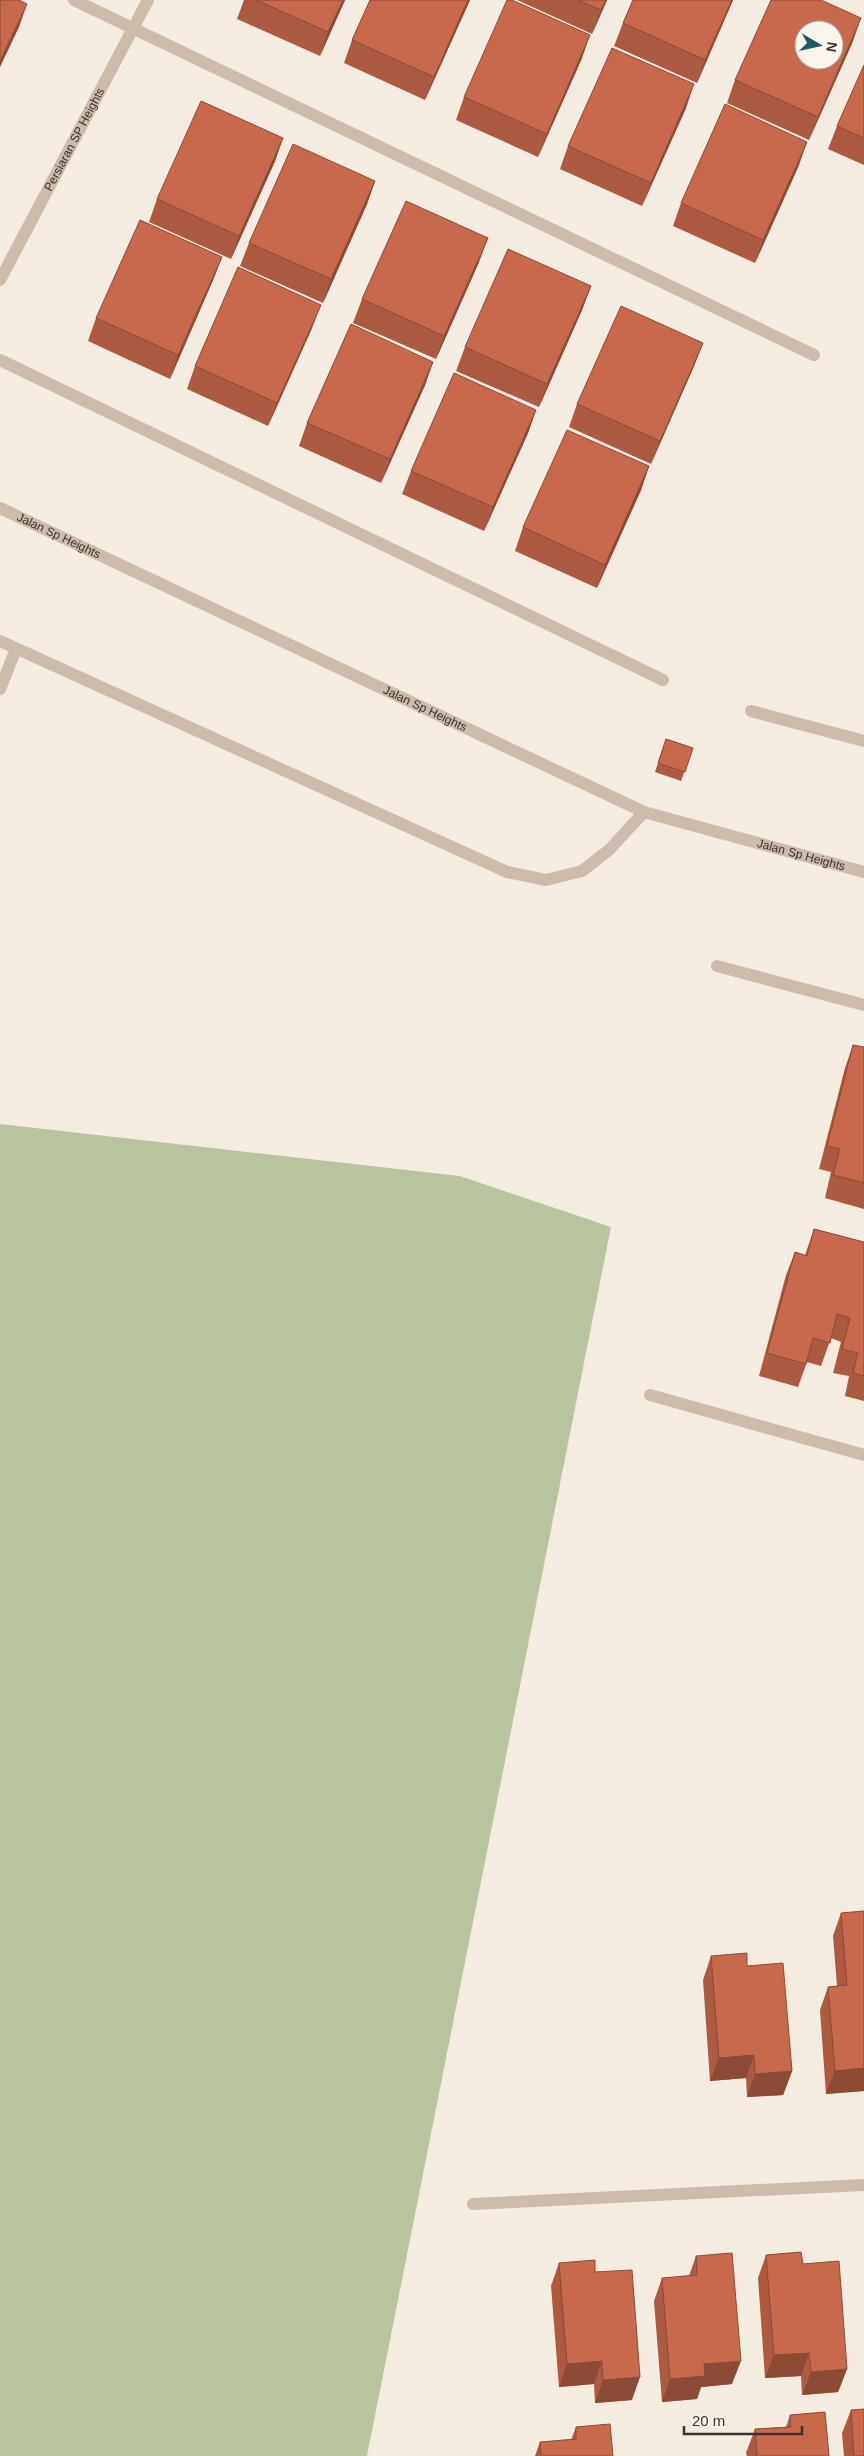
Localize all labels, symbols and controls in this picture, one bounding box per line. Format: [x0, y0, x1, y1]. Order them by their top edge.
north arrow [794, 20, 844, 70]
text: N [823, 41, 841, 53]
street label: Persiaran SP Heights [41, 85, 107, 193]
street label: Jalan Sp Heights [15, 510, 103, 561]
street label: Jalan Sp Heights [381, 683, 469, 734]
street label: Jalan Sp Heights [755, 836, 847, 874]
scale bar [684, 2404, 802, 2436]
text: 20 m [692, 2412, 725, 2429]

